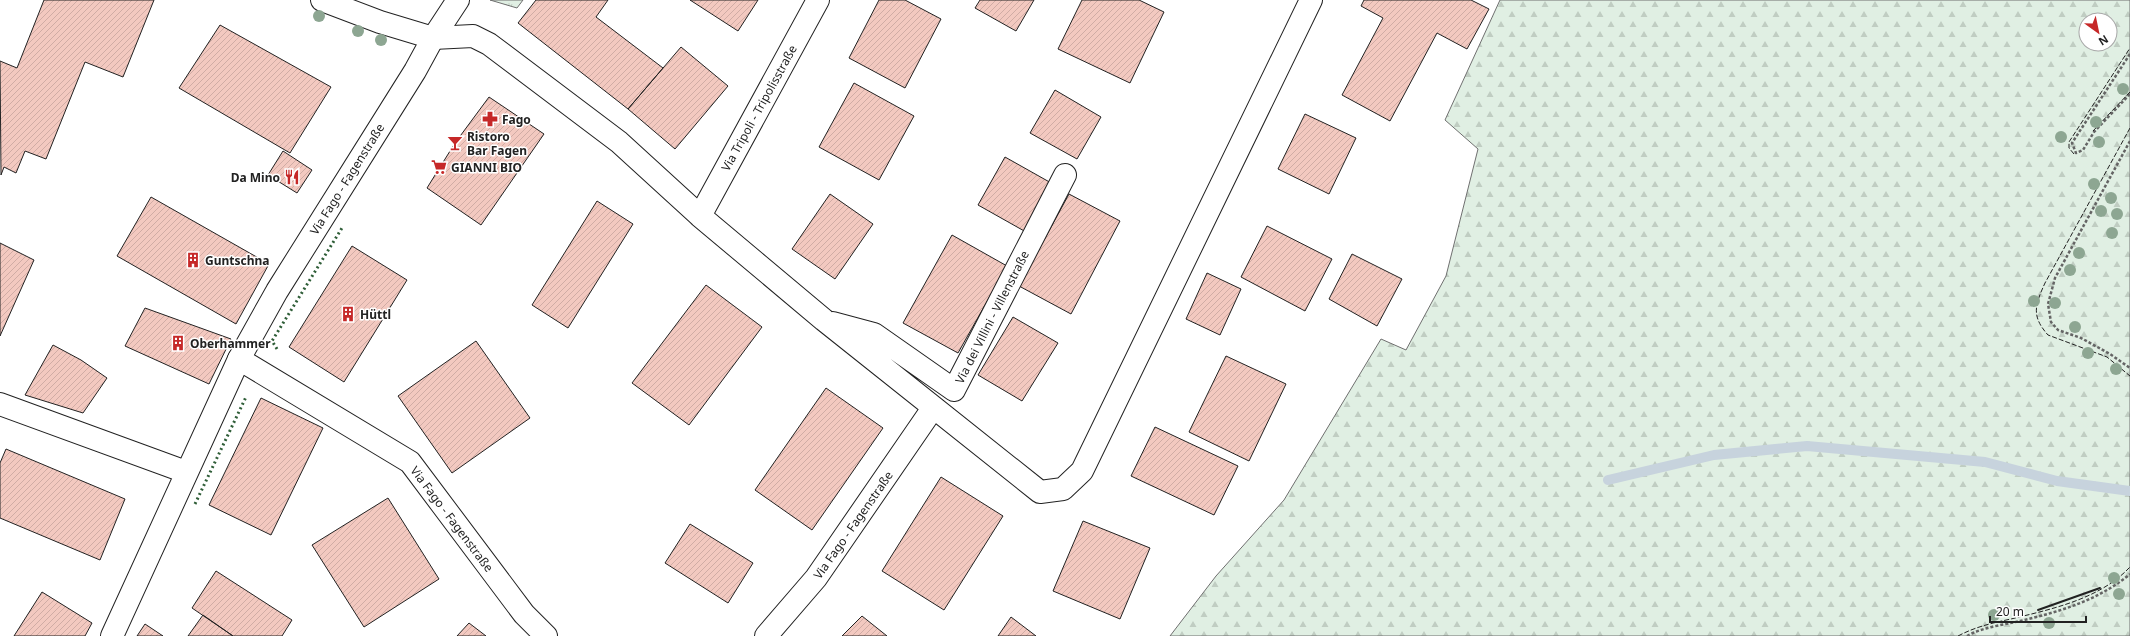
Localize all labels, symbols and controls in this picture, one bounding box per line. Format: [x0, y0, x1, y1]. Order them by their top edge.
north arrow [2078, 12, 2118, 52]
text: N [2096, 32, 2112, 50]
street label: Via Tripoli - Tripolisstraße [717, 42, 801, 174]
pharmacy icon: Fago [481, 110, 499, 128]
place label: Fago [502, 111, 531, 128]
street label: Via Fago - Fagenstraße [306, 120, 388, 238]
place label: Ristoro Bar Fagen [467, 128, 527, 159]
bar icon: Ristoro Bar Fagen [446, 134, 464, 152]
supermarket icon: GIANNI BIO [430, 158, 448, 176]
place label: GIANNI BIO [451, 159, 522, 176]
restaurant icon: Da Mino [283, 168, 301, 186]
place label: Da Mino [231, 169, 280, 186]
street label: Via dei Villini - Villenstraße [951, 247, 1033, 386]
building icon: Guntschna [184, 251, 202, 269]
place label: Guntschna [205, 252, 270, 269]
building icon: Hüttl [339, 305, 357, 323]
place label: Hüttl [360, 306, 391, 323]
building icon: Oberhammer [169, 334, 187, 352]
place label: Oberhammer [190, 335, 271, 352]
street label: Via Fago - Fagenstraße [407, 463, 498, 576]
street label: Via Fago - Fagenstraße [809, 467, 897, 582]
scale bar [1990, 598, 2086, 624]
text: 20 m [1996, 603, 2024, 620]

